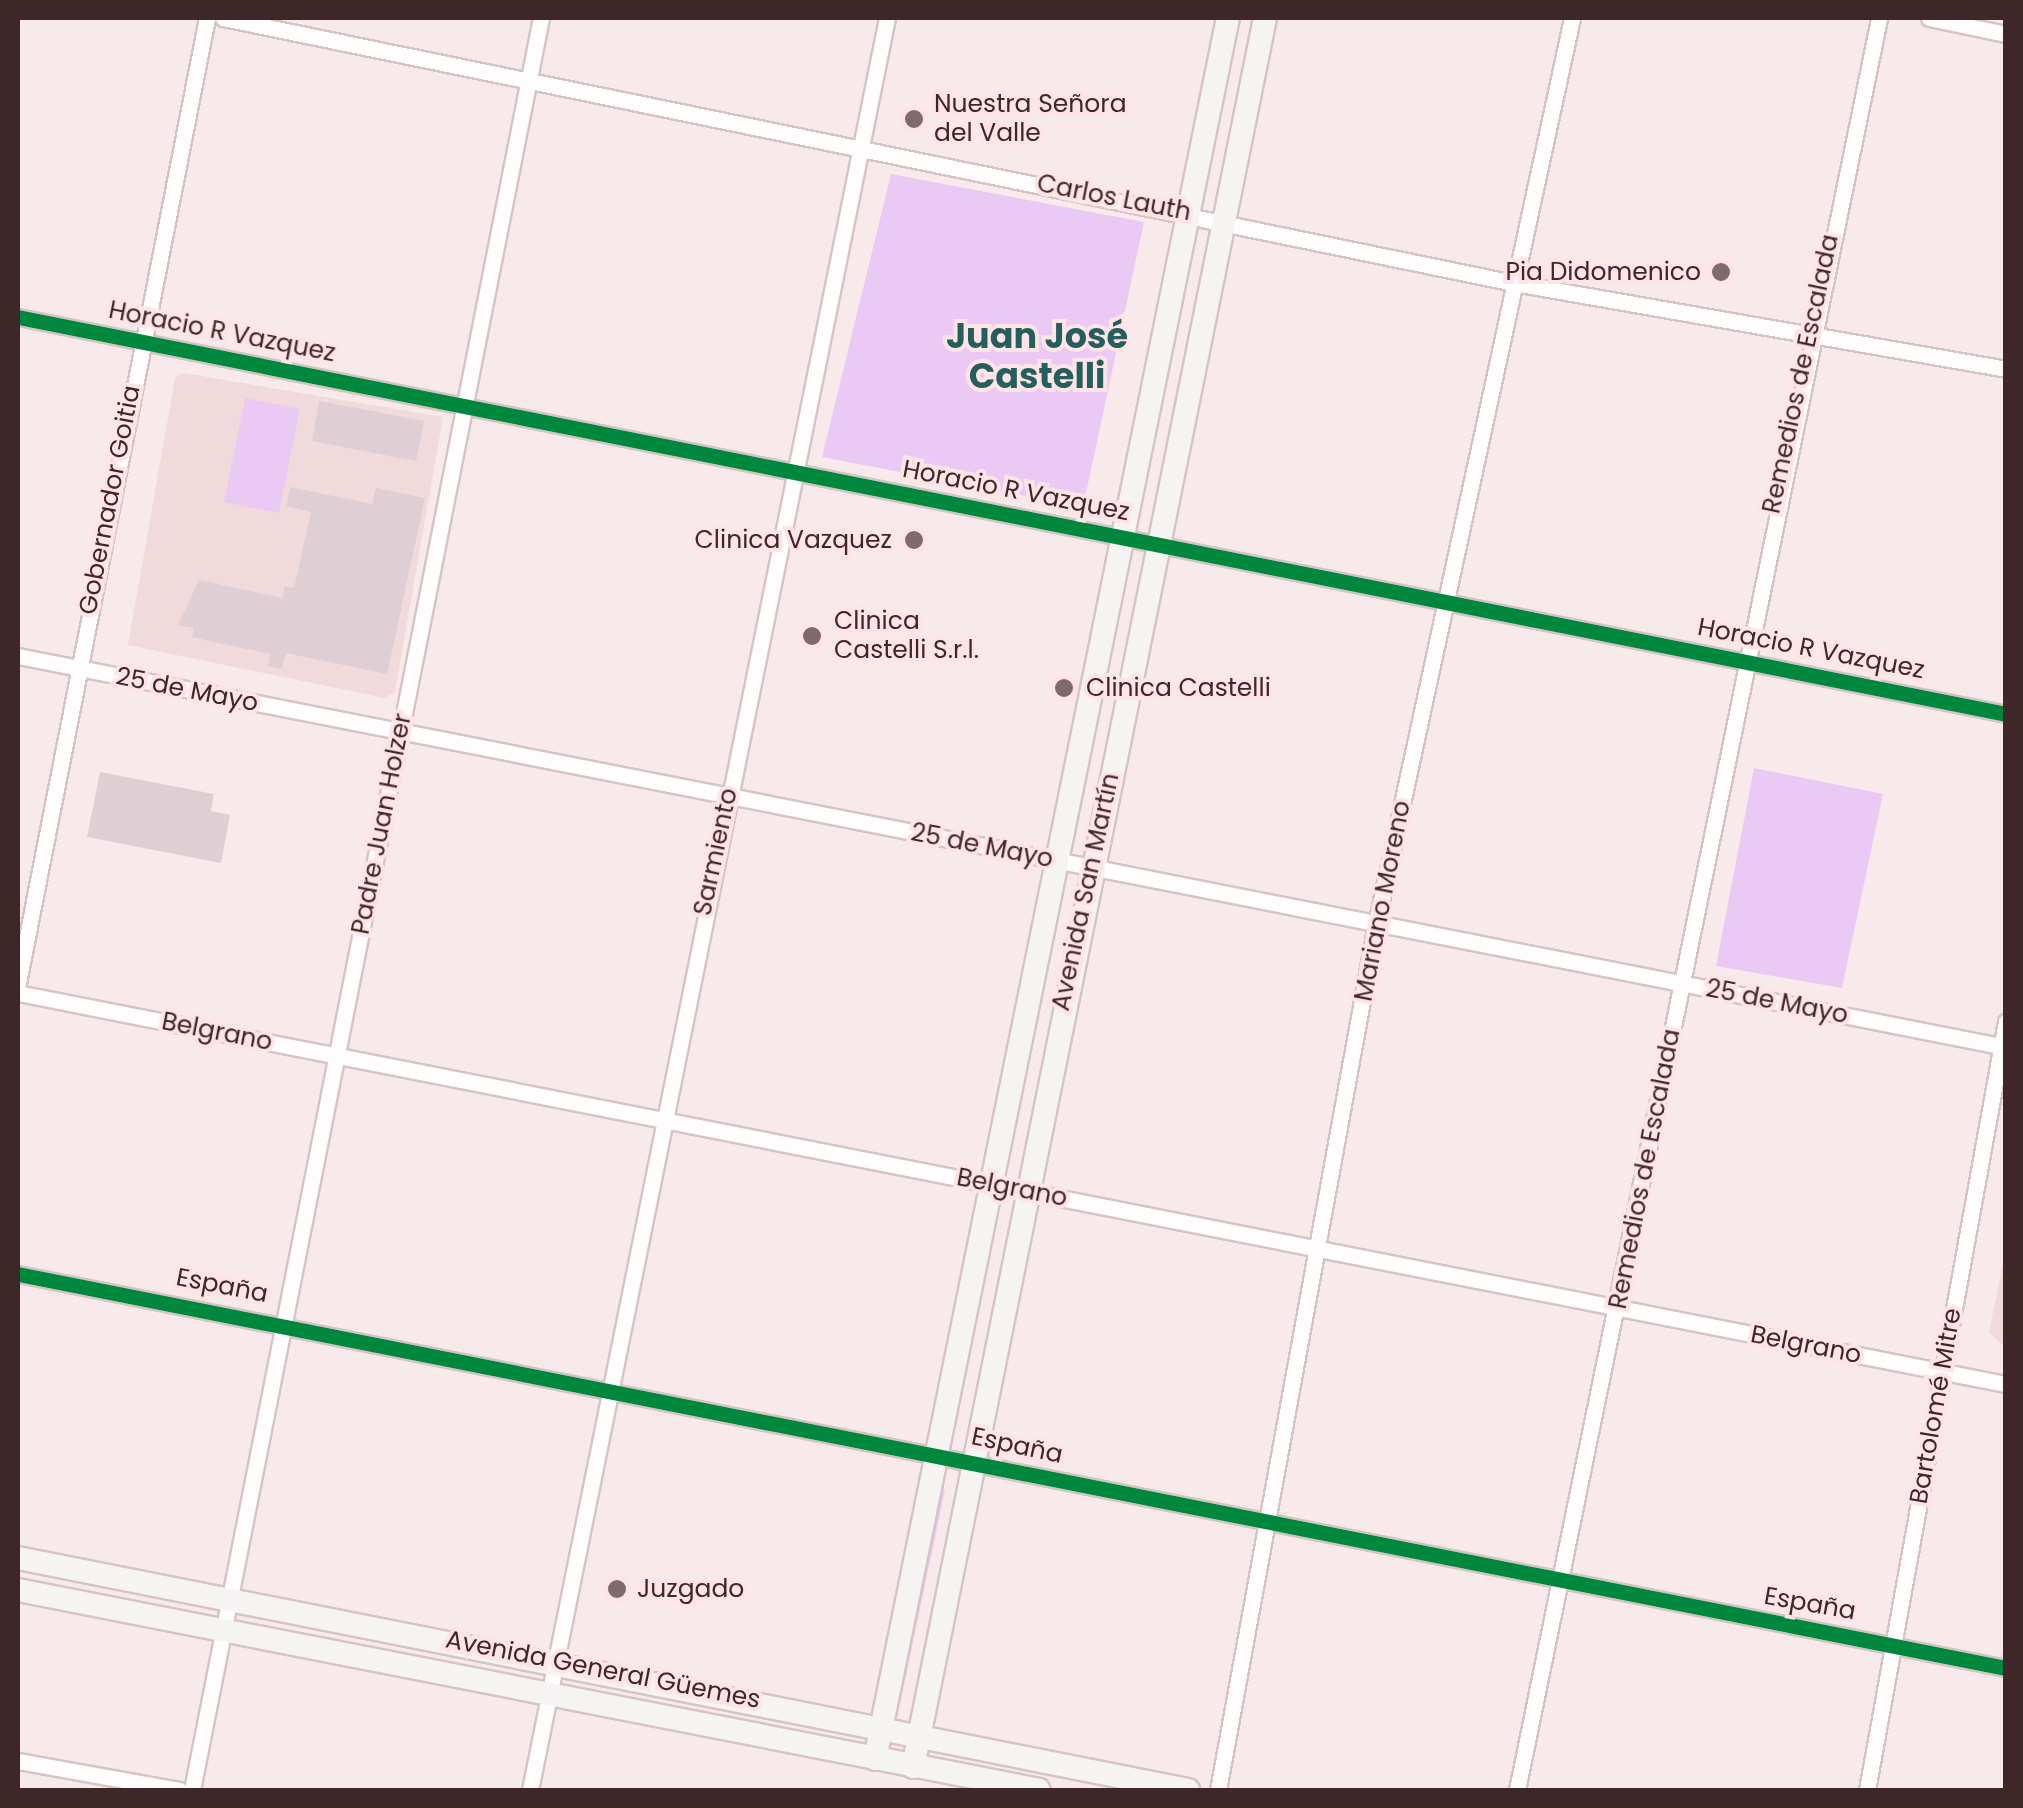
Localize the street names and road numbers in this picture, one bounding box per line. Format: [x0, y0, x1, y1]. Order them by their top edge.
street label: Carlos Lauth [1034, 168, 1194, 228]
street label: Remedios de Escalada [1757, 232, 1845, 516]
street label: Horacio R Vazquez [106, 295, 338, 369]
street label: Gobernador Goitia [73, 383, 147, 617]
street label: Horacio R Vazquez [900, 454, 1132, 528]
street label: Horacio R Vazquez [1695, 612, 1927, 686]
street label: 25 de Mayo [113, 662, 261, 718]
street label: Padre Juan Holzer [346, 711, 418, 937]
street label: Avenida San Martín [1046, 770, 1126, 1014]
street label: Sarmiento [688, 786, 744, 918]
street label: Mariano Moreno [1349, 798, 1417, 1004]
street label: 25 de Mayo [908, 818, 1056, 874]
street label: 25 de Mayo [1703, 974, 1851, 1030]
street label: Belgrano [159, 1007, 275, 1057]
street label: Remedios de Escalada [1603, 1026, 1687, 1312]
street label: Belgrano [954, 1163, 1070, 1213]
street label: España [174, 1262, 270, 1310]
street label: Bartolomé Mitre [1904, 1306, 1968, 1506]
street label: Belgrano [1748, 1320, 1864, 1370]
street label: España [969, 1422, 1065, 1470]
street label: España [1762, 1581, 1858, 1627]
street label: Avenida General Güemes [443, 1625, 763, 1715]

